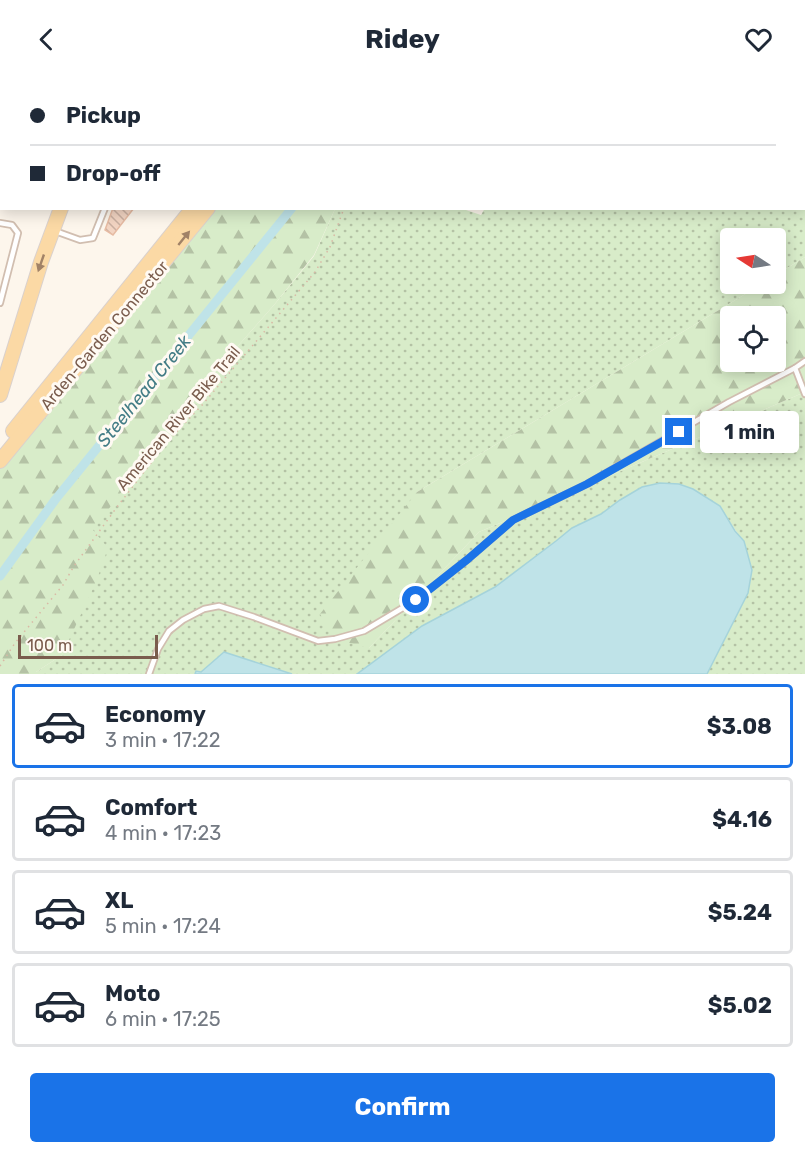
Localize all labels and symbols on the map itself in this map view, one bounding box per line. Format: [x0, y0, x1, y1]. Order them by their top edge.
north arrow [720, 228, 786, 294]
one-way arrow [177, 231, 190, 246]
one-way arrow [35, 254, 45, 272]
street label: Arden-Garden Connector [36, 257, 172, 414]
water label: Steelhead Creek [92, 330, 196, 451]
street label: American River Bike Trail [113, 342, 244, 494]
callout: 1 min [700, 411, 799, 453]
route end [665, 418, 692, 445]
route start [402, 586, 429, 613]
scale bar [18, 632, 158, 660]

